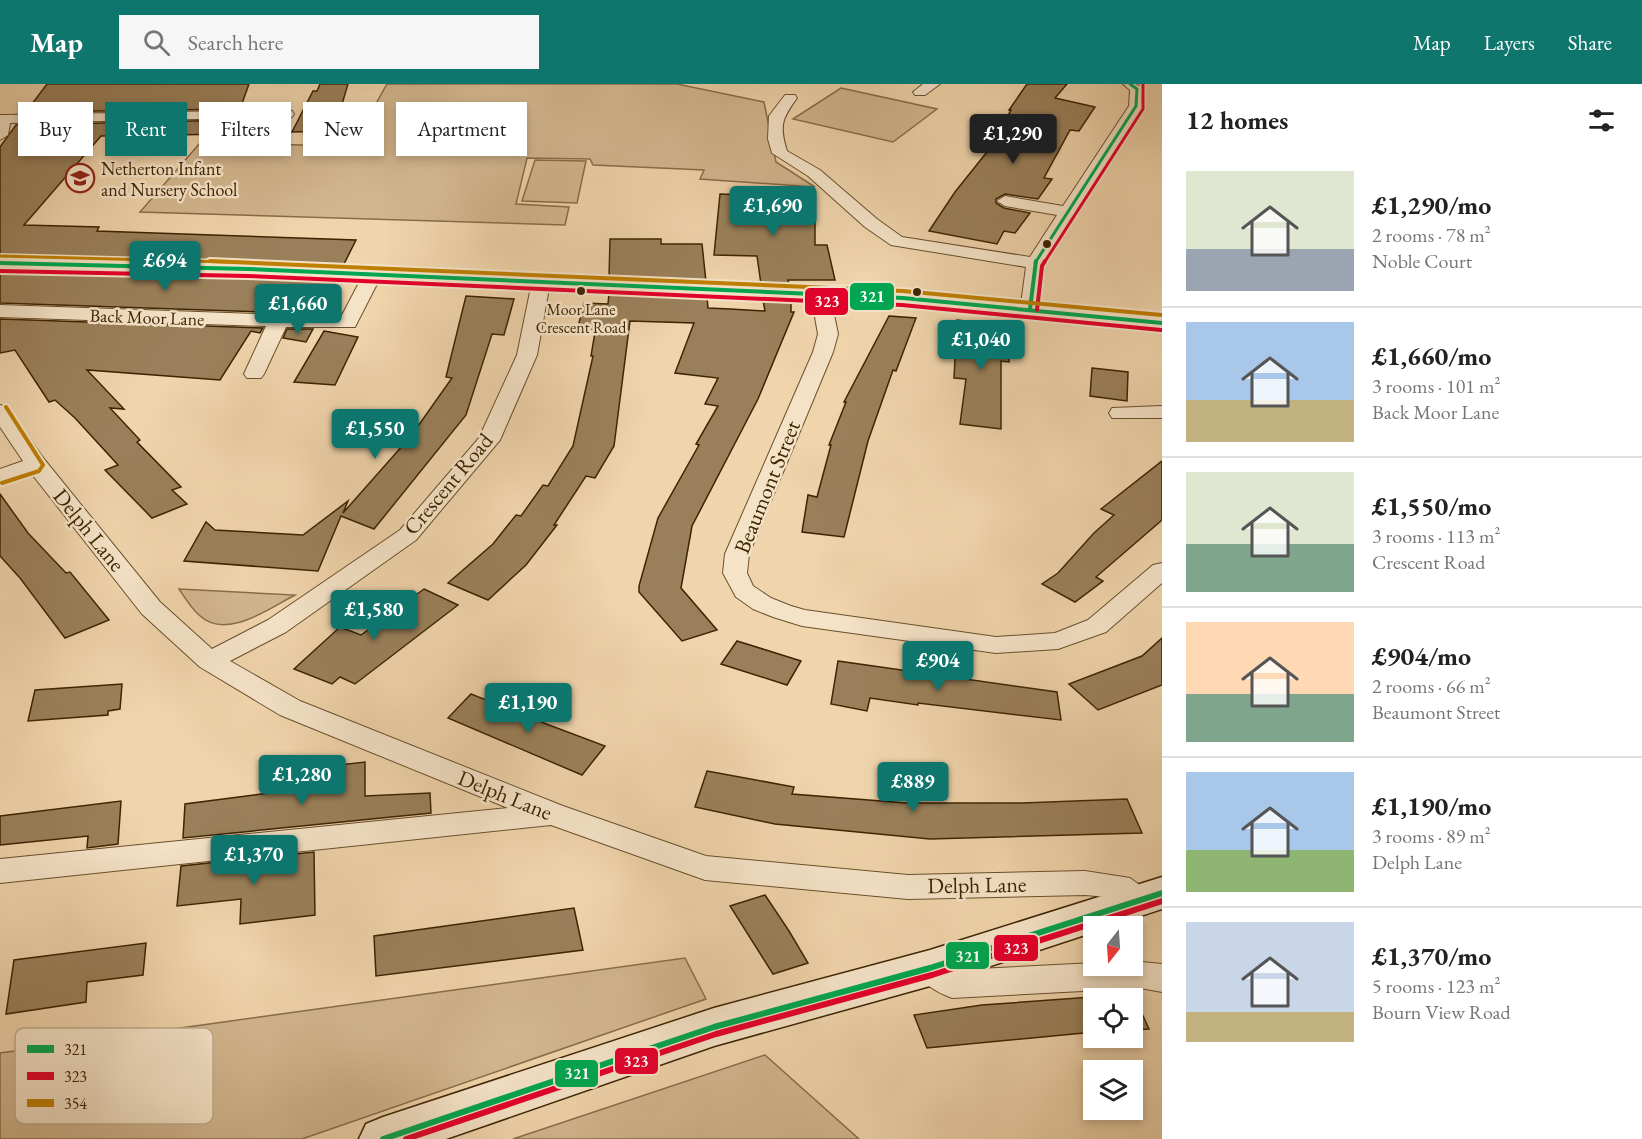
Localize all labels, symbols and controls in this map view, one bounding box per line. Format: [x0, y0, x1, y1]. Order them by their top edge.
search box [119, 15, 539, 69]
text: Map [30, 24, 83, 60]
icon: search [140, 26, 173, 59]
text: Search here [188, 28, 283, 57]
text: Map [1413, 29, 1451, 56]
text: Layers [1484, 29, 1535, 56]
text: Share [1568, 29, 1612, 56]
chip: Buy [18, 102, 93, 156]
chip: Rent [105, 102, 187, 156]
chip: Filters [199, 102, 291, 156]
chip: New [303, 102, 384, 156]
chip: Apartment [396, 102, 527, 156]
text: 12 homes [1186, 103, 1288, 137]
icon: filters [1585, 104, 1618, 137]
pin: £1,290 [964, 114, 1062, 165]
text: £1,290 [984, 120, 1042, 146]
place label: Netherton Infant and Nursery School [101, 157, 237, 201]
school or university icon: Netherton Infant and Nursery School [64, 162, 96, 194]
pin: £1,690 [724, 186, 822, 237]
text: £1,290/mo [1372, 188, 1491, 222]
text: £1,690 [744, 192, 802, 218]
icon: home [1234, 195, 1306, 267]
text: 2 rooms · 78 m² [1372, 222, 1491, 248]
unlabelled marker [1041, 238, 1053, 250]
pin: £694 [129, 241, 201, 292]
text: £694 [143, 247, 187, 273]
text: Noble Court [1372, 248, 1472, 274]
line badge: 321 [849, 282, 895, 311]
pin: £1,660 [249, 284, 347, 335]
marker: Moor Lane Crescent Road [575, 285, 587, 297]
text: 321 [859, 286, 885, 307]
unlabelled marker [911, 286, 923, 298]
line badge: 323 [804, 287, 849, 316]
text: £1,660 [269, 290, 327, 316]
text: 323 [814, 291, 840, 312]
place label: Moor Lane Crescent Road [536, 299, 627, 338]
street label: Back Moor Lane [89, 304, 205, 330]
pin: £1,040 [932, 320, 1030, 371]
text: £1,040 [952, 326, 1010, 352]
text: £1,660/mo [1372, 339, 1491, 373]
icon: home [1234, 346, 1306, 418]
text: 3 rooms · 101 m² [1372, 373, 1500, 399]
text: Back Moor Lane [1372, 399, 1499, 425]
pin: £1,550 [326, 409, 424, 460]
text: £1,550 [346, 415, 404, 441]
street label: Beaumont Street [727, 416, 807, 558]
street label: Crescent Road [397, 426, 500, 541]
street label: Delph Lane [47, 482, 132, 578]
text: £1,550/mo [1372, 489, 1491, 523]
icon: home [1234, 496, 1306, 568]
text: 3 rooms · 113 m² [1372, 523, 1500, 549]
text: Crescent Road [1372, 549, 1485, 575]
pin: £1,580 [325, 590, 423, 641]
text: £1,580 [345, 596, 403, 622]
text: £904/mo [1372, 639, 1471, 673]
pin: £904 [902, 641, 974, 692]
icon: home [1234, 646, 1306, 718]
text: £904 [916, 647, 960, 673]
text: 2 rooms · 66 m² [1372, 673, 1491, 699]
pin: £1,190 [479, 683, 577, 734]
text: £1,190 [499, 689, 557, 715]
text: Beaumont Street [1372, 699, 1500, 725]
pin: £1,280 [253, 755, 351, 806]
text: £1,280 [273, 761, 331, 787]
pin: £889 [877, 762, 949, 813]
street label: Delph Lane [454, 763, 557, 827]
text: £889 [891, 768, 935, 794]
text: £1,190/mo [1372, 789, 1491, 823]
icon: home [1234, 796, 1306, 868]
text: 3 rooms · 89 m² [1372, 823, 1491, 849]
pin: £1,370 [205, 835, 303, 886]
text: £1,370 [225, 841, 283, 867]
text: Delph Lane [1372, 849, 1462, 875]
street label: Delph Lane [927, 870, 1027, 900]
north arrow [1083, 916, 1143, 976]
map controls [1083, 916, 1143, 1120]
line badge: 323 [993, 934, 1039, 962]
text: 323 [1003, 938, 1029, 959]
text: £1,370/mo [1372, 939, 1491, 973]
line badge: 321 [945, 941, 990, 970]
text: 321 [955, 946, 981, 967]
icon: home [1234, 946, 1306, 1018]
text: 5 rooms · 123 m² [1372, 973, 1500, 999]
button: locate [1083, 988, 1143, 1048]
text: Bourn View Road [1372, 999, 1511, 1025]
legend [15, 1028, 213, 1124]
text: 321 [64, 1039, 87, 1060]
line badge: 323 [614, 1047, 659, 1075]
text: 323 [623, 1051, 649, 1072]
line badge: 321 [554, 1059, 599, 1088]
button: layers [1083, 1060, 1143, 1120]
text: 321 [564, 1063, 590, 1084]
text: 323 [64, 1066, 87, 1087]
text: 354 [64, 1093, 87, 1114]

